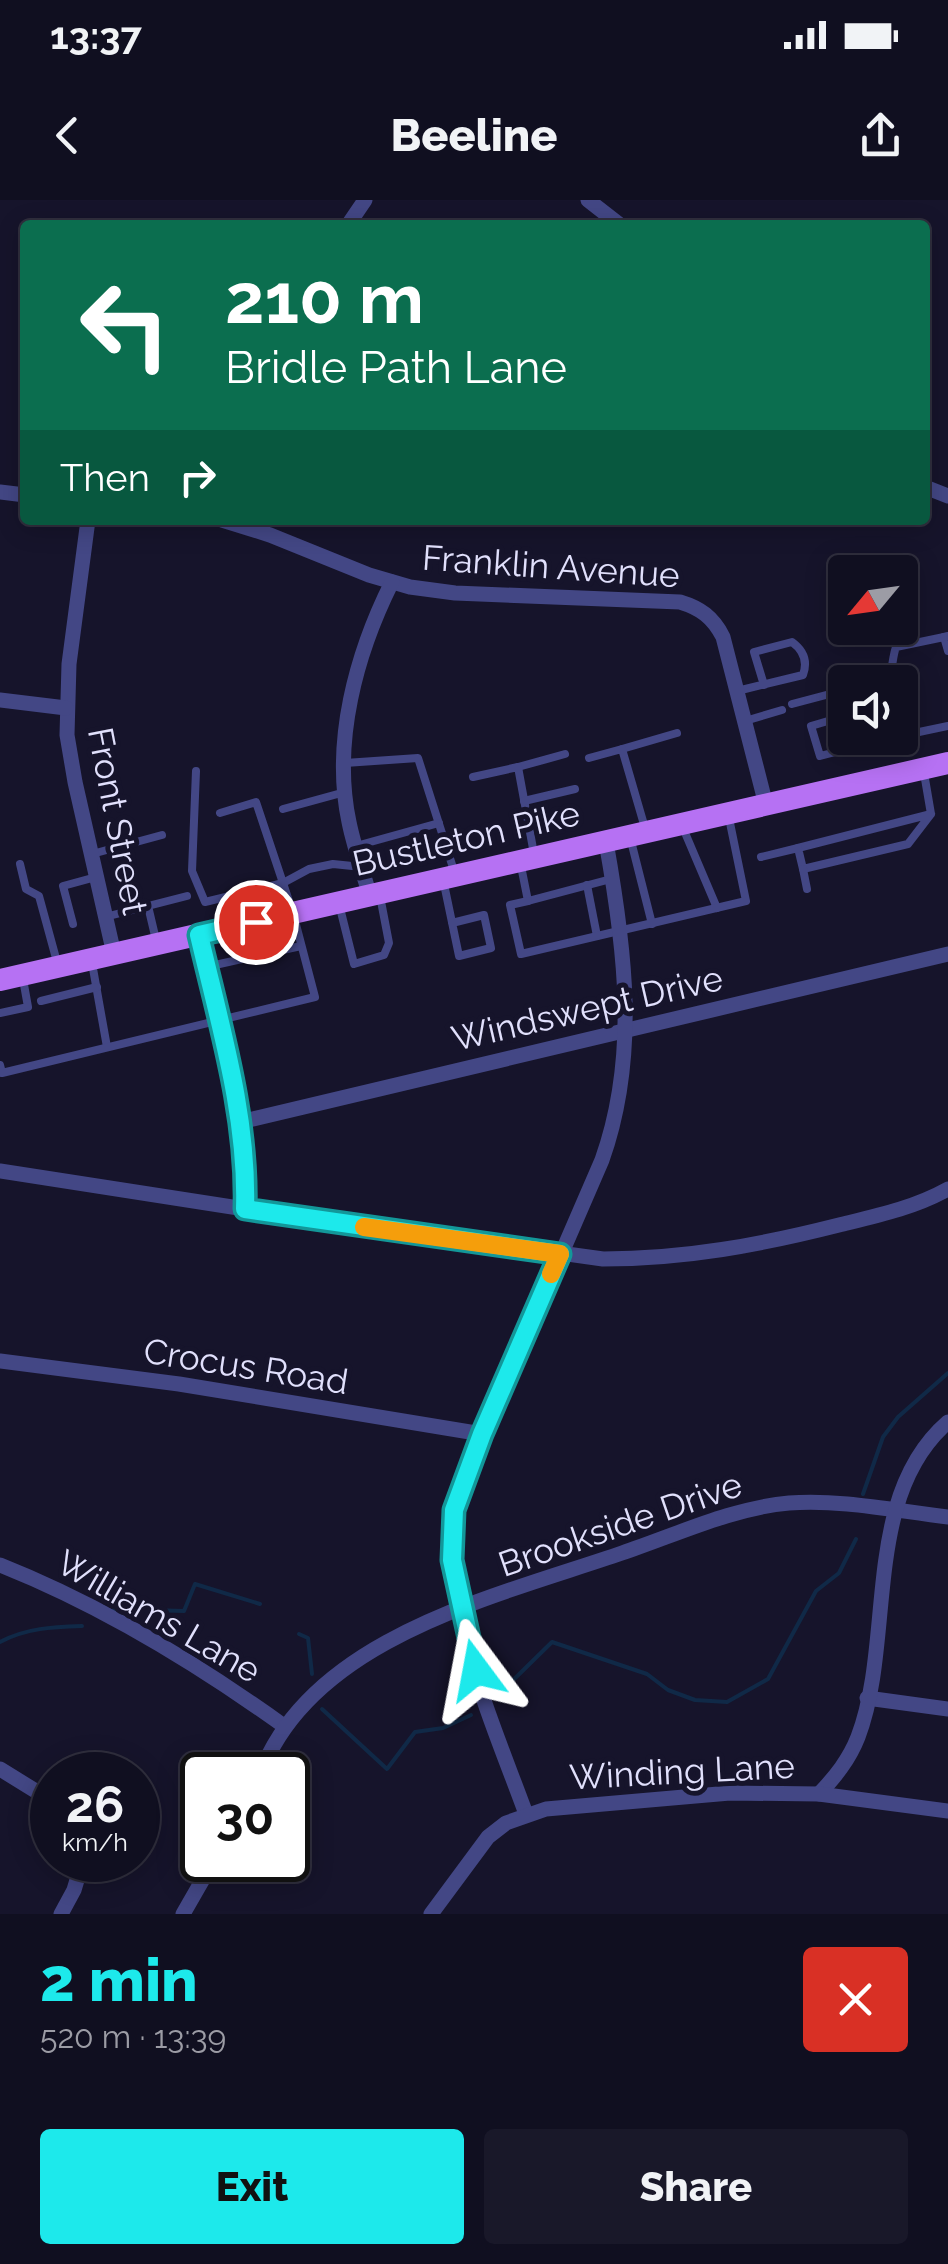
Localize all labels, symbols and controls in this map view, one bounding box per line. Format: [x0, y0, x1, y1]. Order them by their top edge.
text: 13:37 [50, 13, 142, 58]
icon: back [40, 108, 95, 163]
icon: share [853, 108, 908, 163]
text: Beeline [390, 109, 558, 162]
text: 210 m [225, 257, 424, 339]
icon: left [60, 260, 190, 390]
text: Bridle Path Lane [225, 341, 567, 394]
icon: right [170, 450, 225, 505]
text: Then [60, 455, 150, 500]
street label: Franklin Avenue [421, 537, 681, 595]
north arrow [828, 555, 918, 645]
map controls [828, 555, 918, 755]
button: sound [828, 665, 918, 755]
street label: Front Street [80, 724, 156, 918]
street label: Bustleton Pike [348, 792, 584, 884]
pin [214, 880, 299, 965]
icon: arrive [229, 895, 284, 950]
street label: Windswept Drive [448, 957, 726, 1059]
street label: Crocus Road [141, 1330, 351, 1402]
street label: Brookside Drive [493, 1463, 747, 1585]
street label: Williams Lane [50, 1541, 268, 1691]
position arrow [424, 1618, 528, 1722]
street label: Winding Lane [568, 1745, 796, 1797]
speed limit sign: 30 [180, 1752, 310, 1882]
text: 26 [66, 1775, 124, 1834]
text: km/h [62, 1827, 128, 1857]
text: 2 min [40, 1945, 198, 2015]
button: close [803, 1947, 908, 2052]
text: 520 m · 13:39 [40, 2018, 226, 2055]
button: Exit [40, 2129, 464, 2244]
button: Share [484, 2129, 908, 2244]

